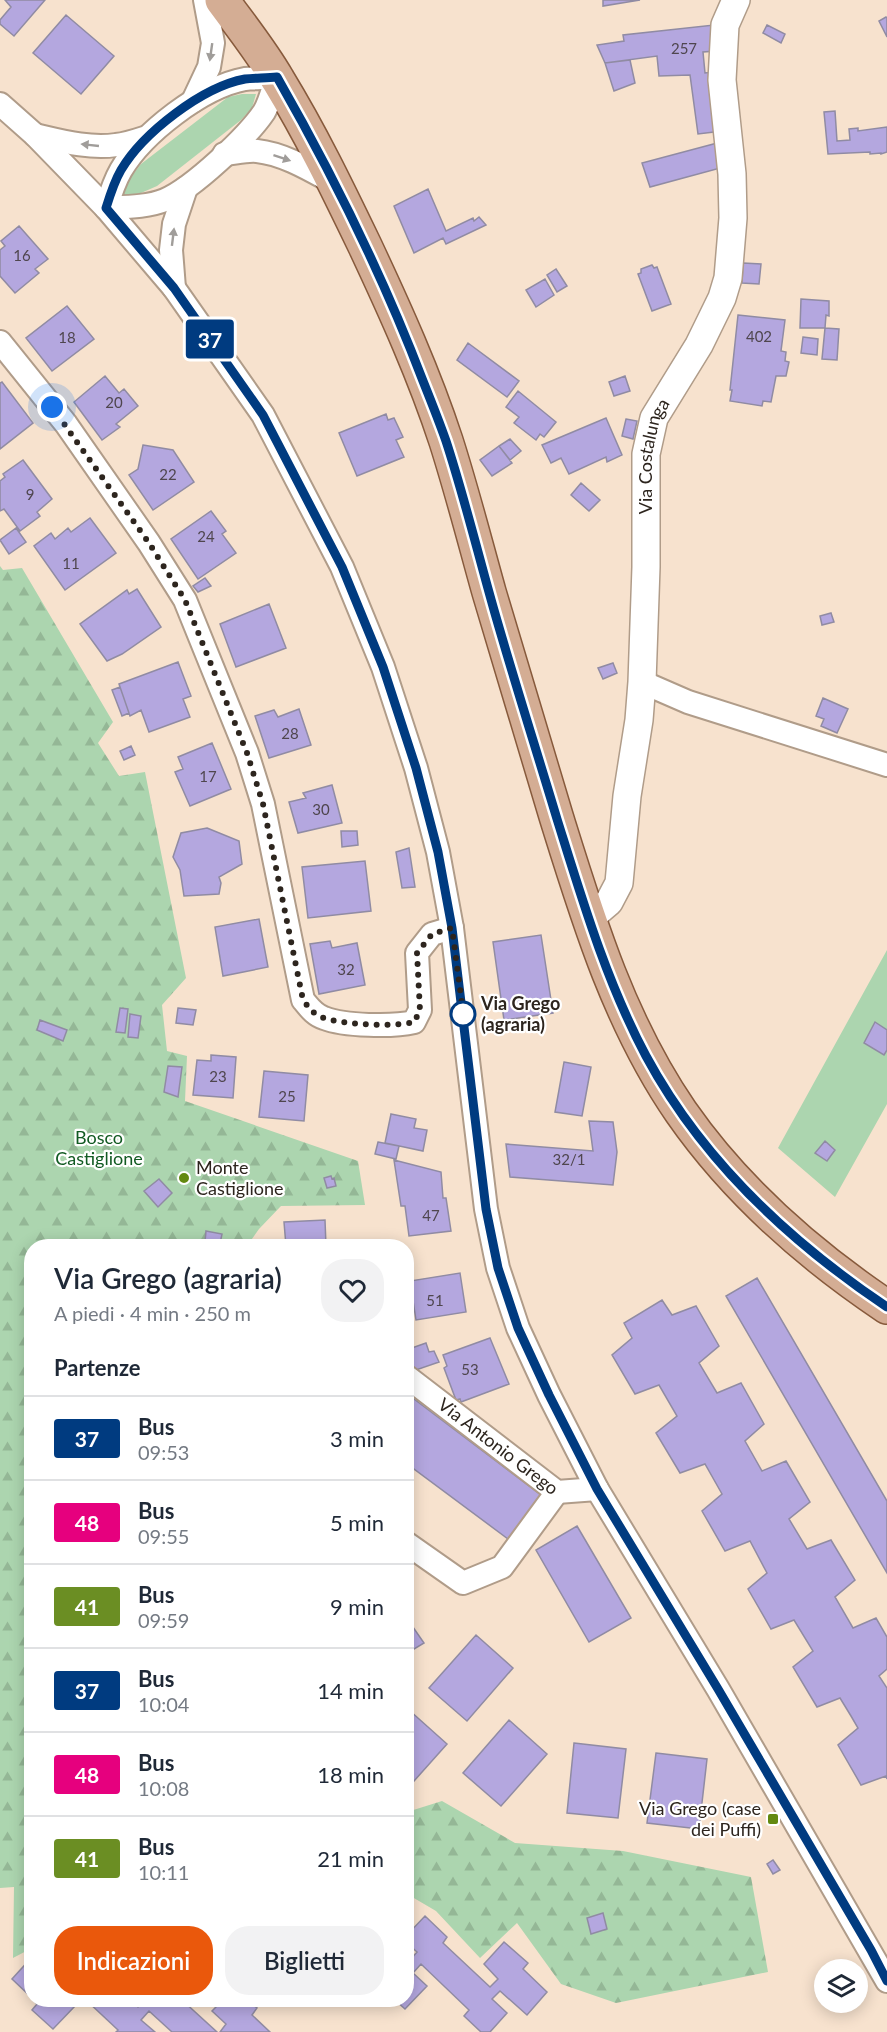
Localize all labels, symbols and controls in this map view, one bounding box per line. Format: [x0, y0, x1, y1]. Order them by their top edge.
house number: 257 [671, 39, 697, 57]
one-way arrow [207, 42, 216, 61]
one-way arrow [80, 140, 99, 150]
one-way arrow [273, 154, 291, 164]
one-way arrow [168, 228, 177, 247]
house number: 16 [13, 246, 31, 264]
line badge: 37 [183, 320, 237, 358]
text: 37 [198, 327, 222, 352]
house number: 402 [746, 327, 772, 345]
house number: 18 [58, 328, 76, 346]
your location [37, 392, 67, 422]
house number: 20 [105, 393, 123, 411]
street label: Via Costalunga [634, 394, 673, 514]
house number: 22 [159, 465, 177, 483]
house number: 9 [26, 485, 34, 503]
house number: 24 [197, 527, 215, 545]
house number: 11 [62, 554, 80, 572]
house number: 28 [281, 724, 299, 742]
house number: 17 [199, 767, 217, 785]
house number: 30 [312, 800, 330, 818]
house number: 32 [337, 960, 355, 978]
place label: Via Grego (agraria) [480, 992, 560, 1035]
marker: Via Grego (agraria) [450, 1001, 476, 1027]
house number: 23 [209, 1067, 227, 1085]
house number: 25 [278, 1087, 296, 1105]
park label: Bosco Castiglione [55, 1126, 143, 1169]
house number: 32/1 [553, 1150, 585, 1168]
place label: Monte Castiglione [196, 1156, 284, 1199]
marker: Monte Castiglione [177, 1171, 191, 1185]
house number: 47 [422, 1206, 440, 1224]
button: heart [321, 1259, 384, 1322]
text: Via Grego (agraria) [54, 1261, 282, 1295]
house number: 51 [426, 1291, 444, 1309]
text: A piedi · 4 min · 250 m [54, 1301, 251, 1325]
text: Partenze [54, 1354, 141, 1381]
house number: 53 [461, 1360, 479, 1378]
street label: Via Antonio Grego [434, 1393, 563, 1499]
text: Bus [138, 1413, 174, 1440]
text: 3 min [330, 1425, 384, 1452]
text: 37 [75, 1426, 99, 1451]
text: 09:53 [138, 1440, 189, 1464]
text: Bus [138, 1497, 174, 1524]
text: 5 min [330, 1509, 384, 1536]
text: 48 [75, 1510, 99, 1535]
text: 09:55 [138, 1524, 189, 1548]
text: Bus [138, 1581, 174, 1608]
text: 9 min [330, 1593, 384, 1620]
text: 41 [75, 1594, 99, 1619]
text: 09:59 [138, 1608, 189, 1632]
text: Bus [138, 1665, 174, 1692]
text: 14 min [317, 1677, 384, 1704]
text: 37 [75, 1678, 99, 1703]
text: 10:04 [138, 1692, 189, 1716]
text: Bus [138, 1749, 174, 1776]
text: 18 min [317, 1761, 384, 1788]
text: 48 [75, 1762, 99, 1787]
text: 10:08 [138, 1776, 189, 1800]
place label: Via Grego (case dei Puffi) [639, 1797, 761, 1840]
marker: Via Grego (case dei Puffi) [766, 1812, 780, 1826]
text: Bus [138, 1833, 174, 1860]
text: 21 min [317, 1845, 384, 1872]
text: 41 [75, 1846, 99, 1871]
text: 10:11 [138, 1860, 189, 1884]
button: Indicazioni [54, 1926, 213, 1995]
button: Biglietti [225, 1926, 384, 1995]
map controls [814, 1959, 868, 2013]
button: layers [814, 1959, 868, 2013]

